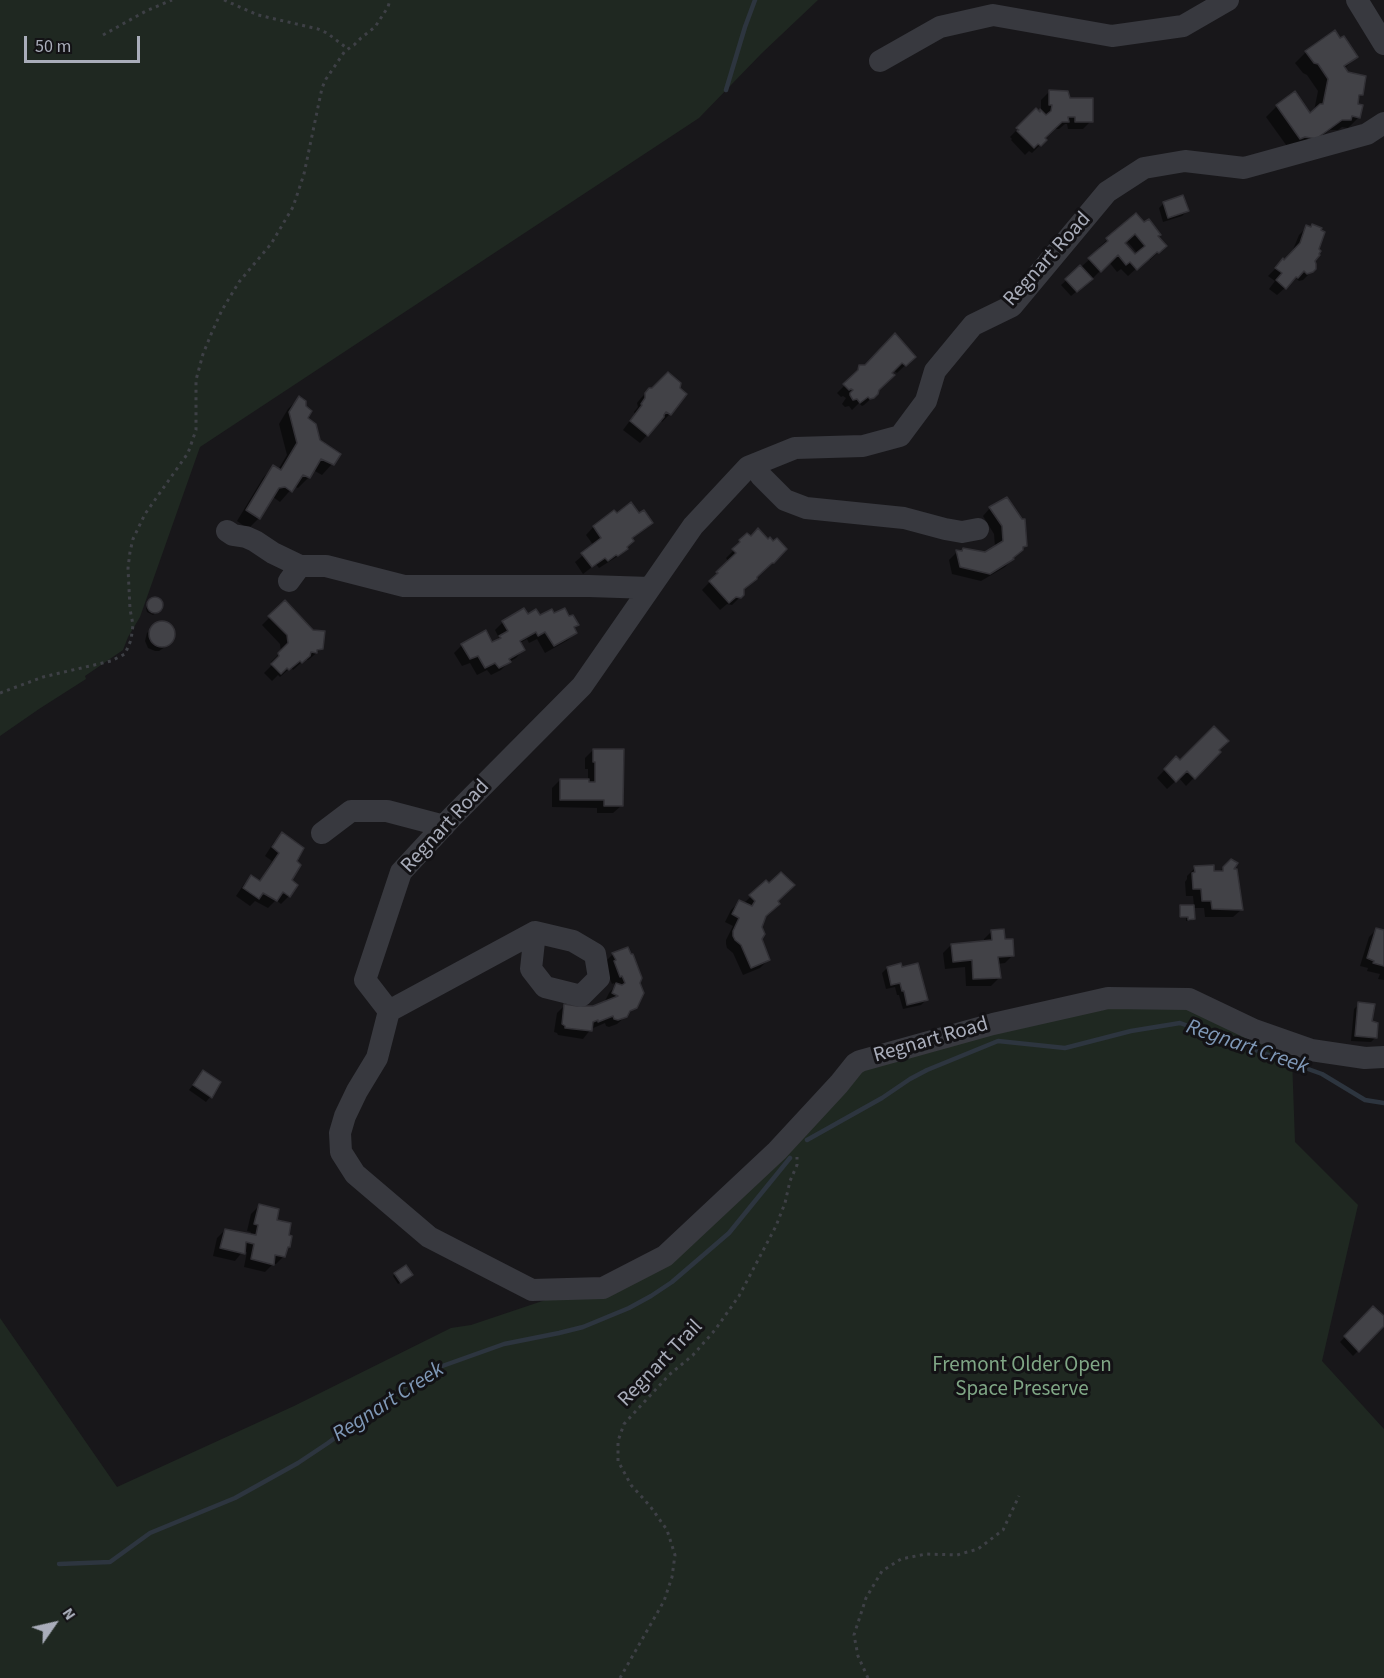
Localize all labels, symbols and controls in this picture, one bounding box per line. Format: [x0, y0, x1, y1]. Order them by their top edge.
scale bar [27, 24, 142, 62]
text: 50 m [35, 34, 71, 59]
street label: Regnart Road [999, 208, 1097, 312]
street label: Regnart Road [396, 775, 496, 879]
street label: Regnart Road [871, 1013, 991, 1069]
water label: Regnart Creek [1182, 1015, 1312, 1081]
street label: Regnart Trail [613, 1315, 709, 1413]
park label: Fremont Older Open Space Preserve [932, 1353, 1112, 1403]
water label: Regnart Creek [328, 1357, 450, 1449]
north arrow [24, 1594, 84, 1654]
text: N [57, 1603, 81, 1624]

